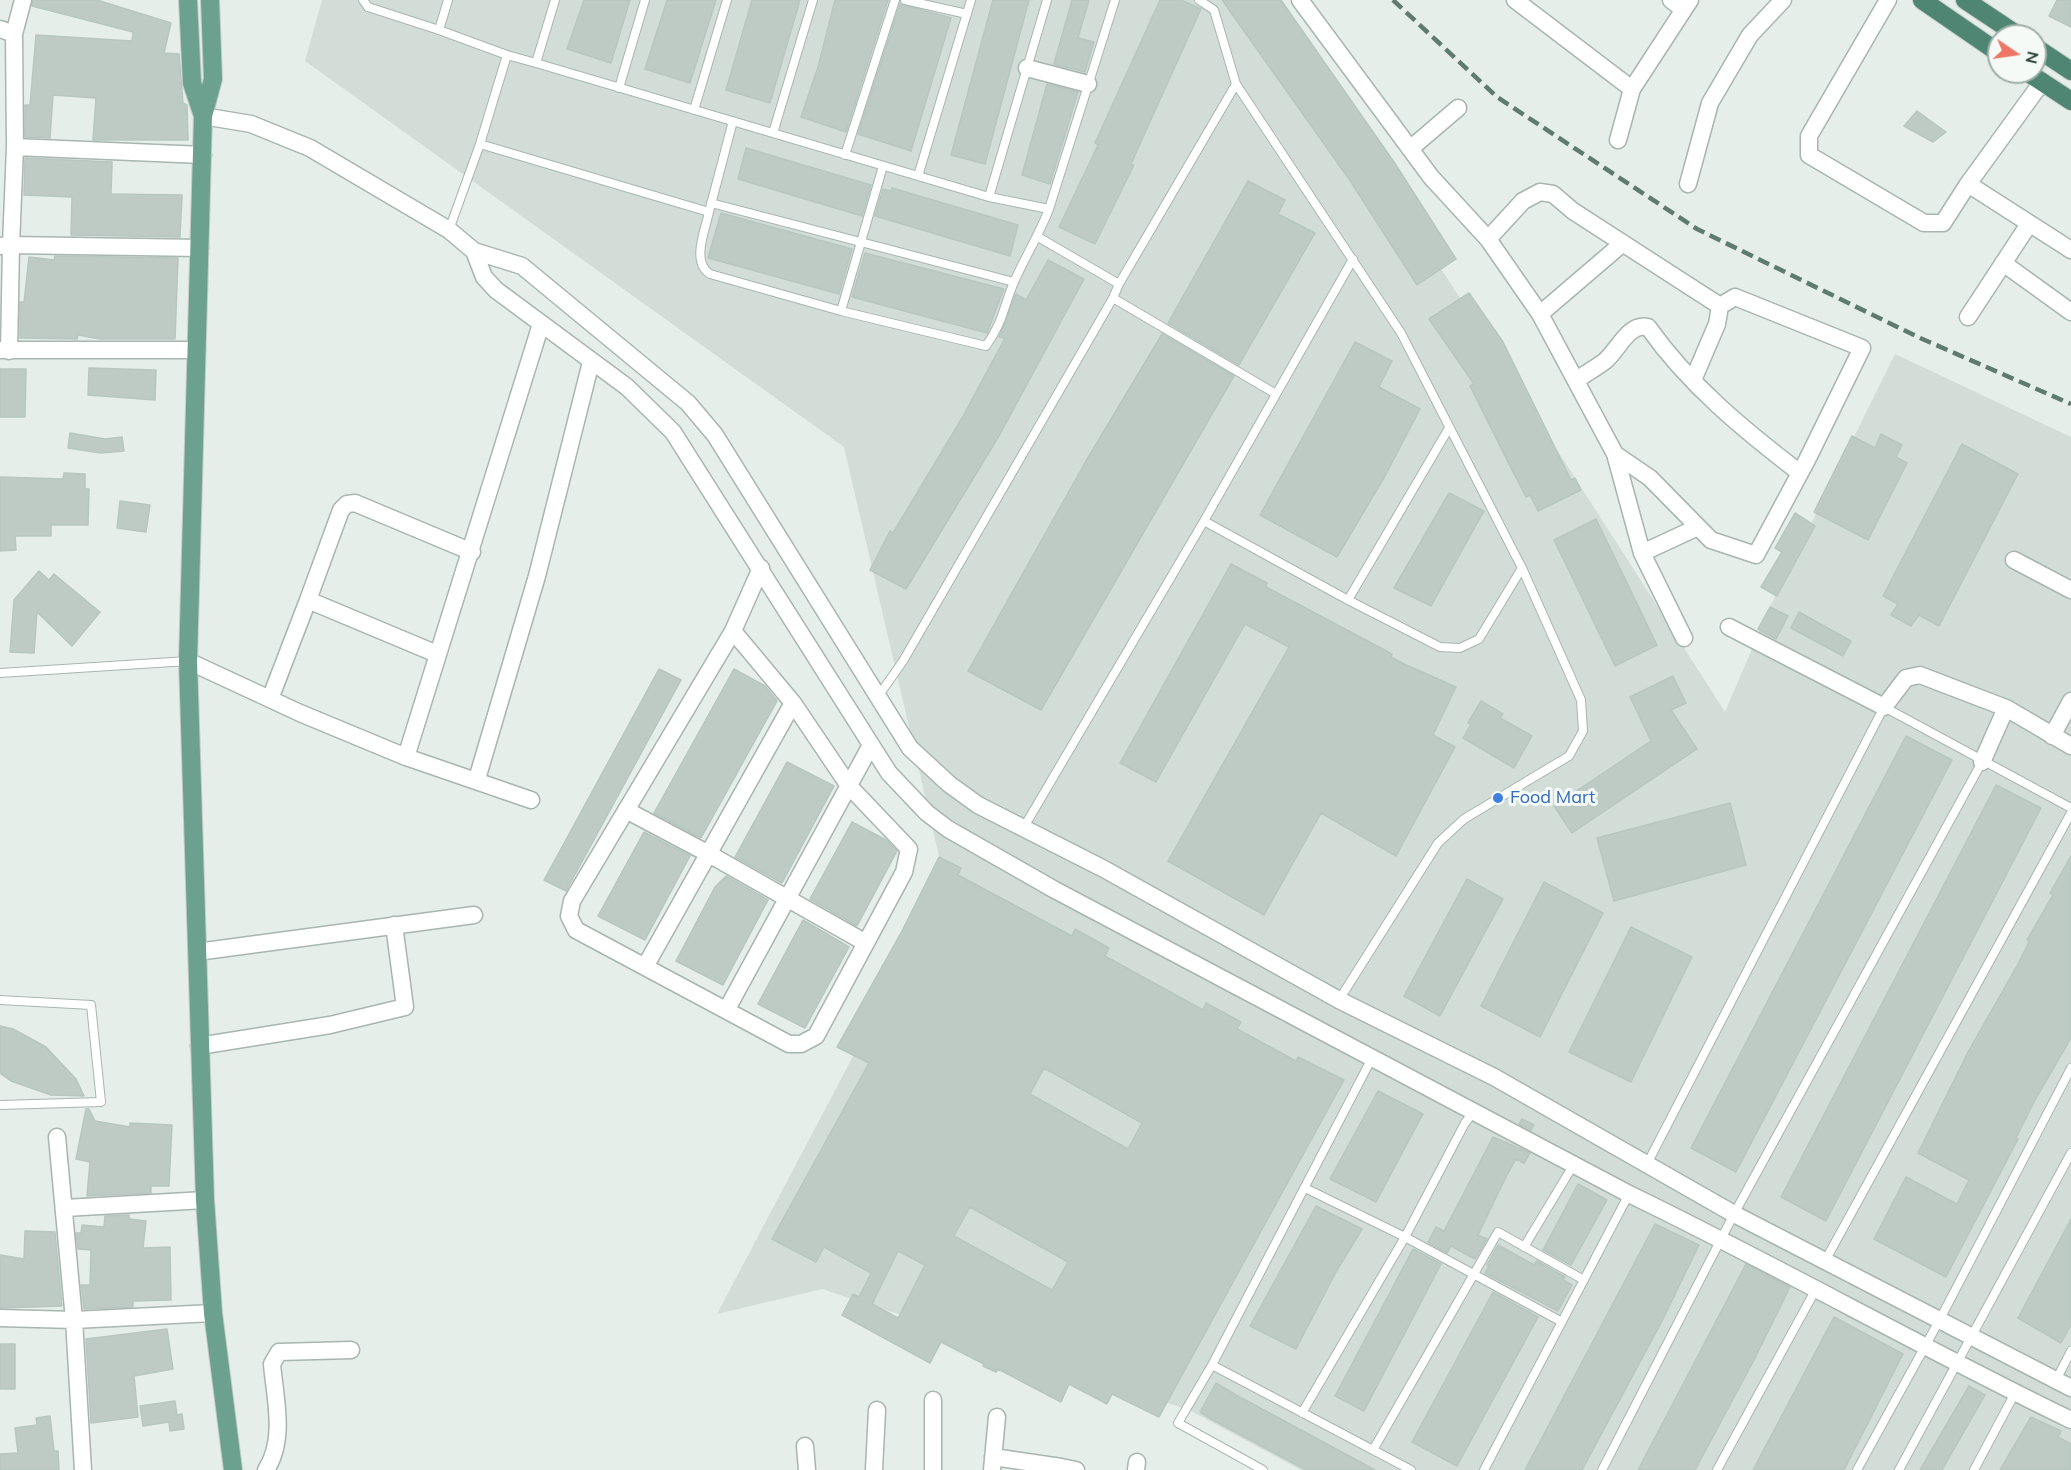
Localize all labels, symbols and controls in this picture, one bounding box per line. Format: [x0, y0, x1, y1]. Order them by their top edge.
north arrow [1987, 24, 2047, 84]
text: N [2021, 49, 2044, 66]
place label: Food Mart [1510, 787, 1595, 809]
marker: Food Mart [1491, 791, 1505, 805]

